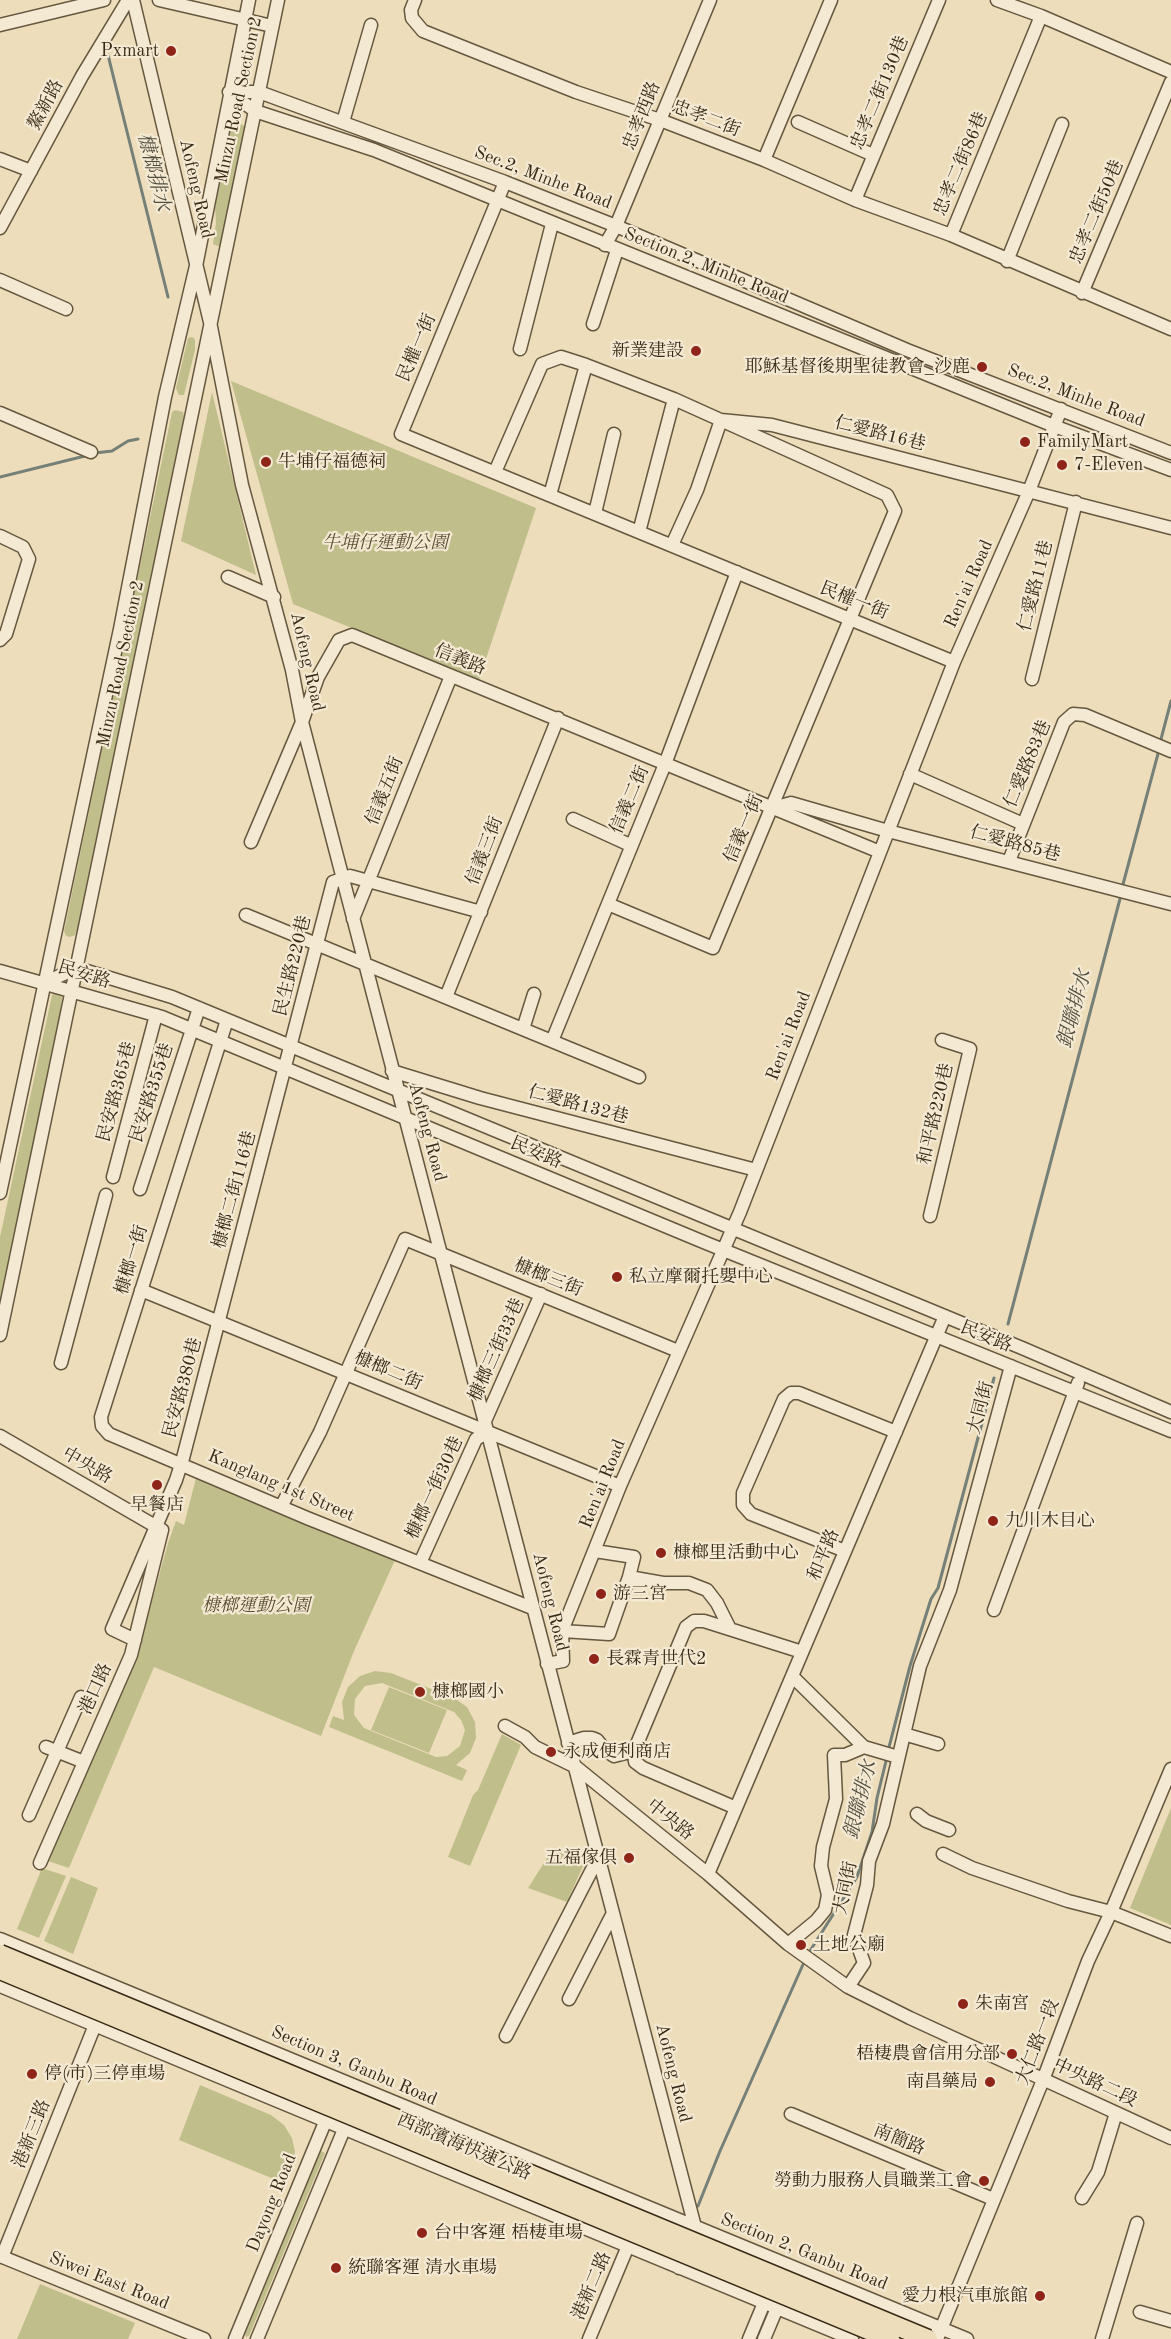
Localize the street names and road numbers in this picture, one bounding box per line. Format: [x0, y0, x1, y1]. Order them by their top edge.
street label: Minzu Road Section 2 [211, 15, 267, 185]
street label: 忠孝二街130巷 [846, 33, 914, 153]
street label: 鰲新路 [24, 76, 68, 134]
street label: 忠孝西路 [619, 79, 665, 153]
street label: 忠孝二街 [669, 96, 743, 142]
street label: 忠孝二街86巷 [929, 109, 993, 219]
street label: Aofeng Road [174, 137, 218, 241]
street label: Sec.2, Minhe Road [471, 142, 615, 214]
street label: 忠孝二街50巷 [1065, 157, 1129, 267]
street label: Section 2, Minhe Road [621, 223, 791, 309]
street label: 民權一街 [393, 311, 441, 385]
street label: Sec.2, Minhe Road [1004, 360, 1148, 432]
street label: 仁愛路16巷 [832, 412, 928, 456]
street label: Ren'ai Road [940, 537, 998, 631]
street label: 仁愛路11巷 [1014, 538, 1058, 634]
street label: 民權一街 [817, 578, 891, 624]
street label: Minzu Road Section 2 [93, 579, 149, 749]
street label: Aofeng Road [285, 610, 329, 714]
street label: 信義路 [431, 640, 489, 680]
street label: 仁愛路83巷 [1000, 717, 1056, 811]
street label: 信義五街 [362, 754, 408, 828]
street label: 信義二街 [606, 763, 654, 837]
street label: 信義一街 [720, 792, 768, 866]
street label: 信義三街 [462, 814, 508, 888]
street label: 仁愛路85巷 [967, 822, 1063, 866]
street label: 民生路220巷 [270, 913, 316, 1019]
street label: 民安路 [55, 957, 113, 993]
street label: Ren'ai Road [762, 988, 816, 1084]
street label: 民安路365巷 [93, 1039, 141, 1145]
street label: 民安路355巷 [126, 1041, 178, 1145]
street label: 和平路220巷 [914, 1061, 958, 1167]
street label: Aofeng Road [403, 1080, 451, 1184]
street label: 仁愛路132巷 [525, 1081, 631, 1129]
street label: 槺榔二街116巷 [209, 1129, 261, 1251]
street label: 民安路 [507, 1133, 565, 1173]
street label: 槺榔一街 [111, 1222, 153, 1298]
street label: 槺榔三街 [511, 1255, 585, 1301]
street label: 槺榔三街33巷 [465, 1295, 529, 1405]
street label: 民安路 [957, 1317, 1015, 1357]
street label: 民安路380巷 [159, 1335, 207, 1441]
street label: 槺榔二街 [351, 1347, 425, 1395]
street label: 大同街 [964, 1379, 998, 1437]
street label: 槺榔一街30巷 [402, 1433, 468, 1543]
street label: Ren'ai Road [575, 1436, 631, 1532]
street label: 中央路 [58, 1443, 116, 1489]
street label: Kanglang 1st Street [204, 1445, 358, 1527]
street label: 和平路 [804, 1526, 844, 1584]
street label: Aofeng Road [527, 1550, 573, 1654]
street label: 港口路 [75, 1660, 117, 1718]
street label: 中央路 [642, 1795, 698, 1845]
street label: 大同街 [830, 1859, 862, 1917]
street label: 大仁路一段 [1012, 1996, 1064, 2088]
street label: Section 3, Ganbu Road [268, 2021, 440, 2111]
street label: Aofeng Road [650, 2021, 696, 2125]
street label: 中央路二段 [1050, 2054, 1140, 2112]
street label: 港新三路 [9, 2097, 55, 2171]
street label: 西部濱海快速公路 [394, 2109, 534, 2185]
street label: 南簡路 [870, 2120, 928, 2160]
street label: Dayong Road [242, 2150, 302, 2256]
street label: Section 2, Ganbu Road [717, 2209, 891, 2295]
street label: Siwei East Road [46, 2247, 172, 2315]
street label: 港新二路 [568, 2249, 616, 2323]

